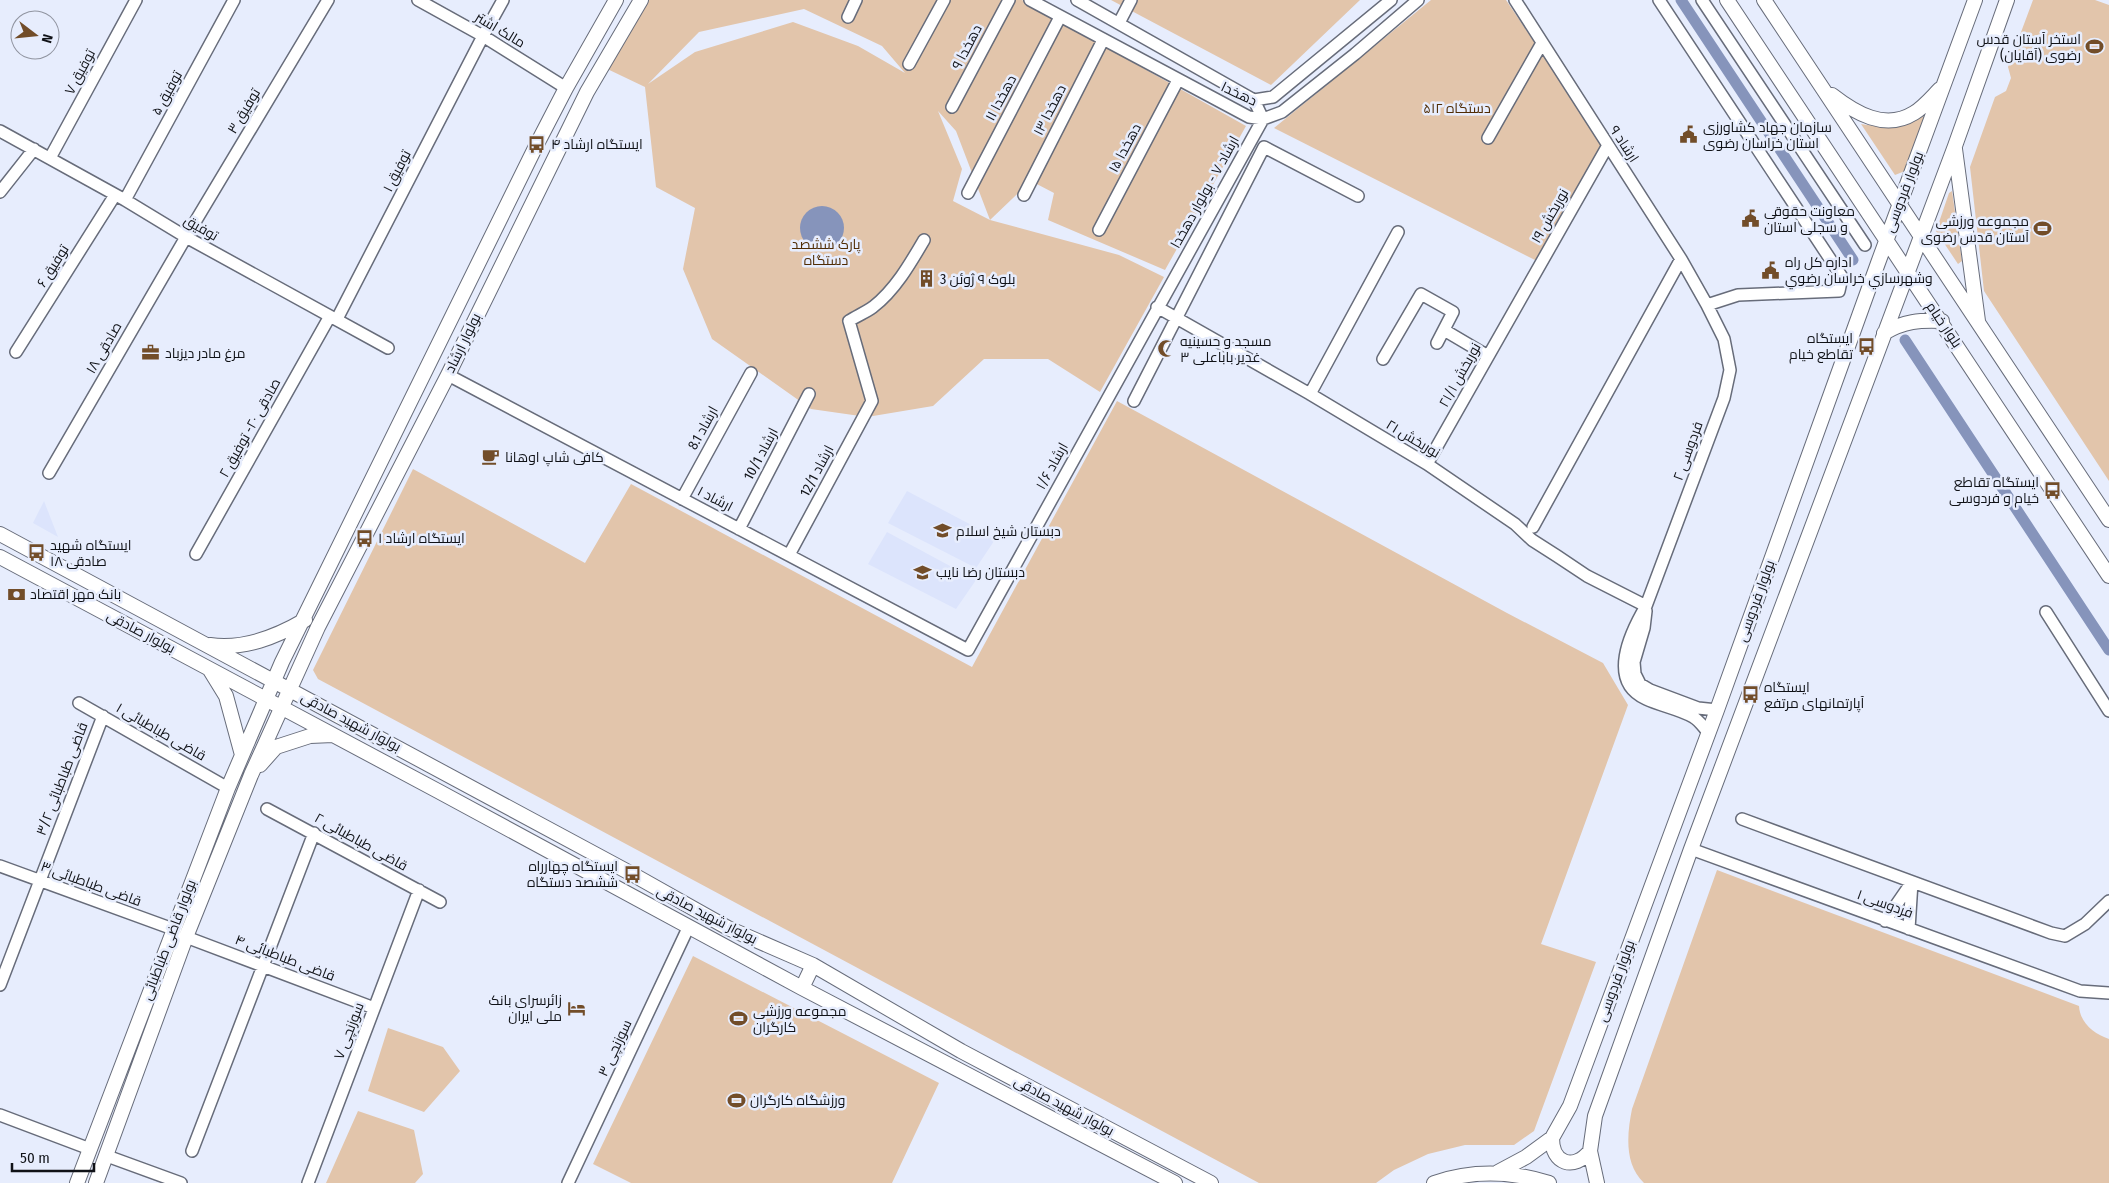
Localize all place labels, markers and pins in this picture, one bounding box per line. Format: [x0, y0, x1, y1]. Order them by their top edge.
place label: استخر آستان قدس رضوی (آقایان) [1976, 31, 2081, 64]
sports icon: استخر آستان قدس رضوی (آقایان) [2085, 37, 2105, 57]
place label: سازمان جهاد کشاورزی استان خراسان رضوی [1703, 119, 1832, 152]
public building icon: سازمان جهاد کشاورزی استان خراسان رضوی [1679, 125, 1699, 145]
bus stop icon: ایستگاه ارشاد ۴ [527, 134, 547, 154]
place label: ایستگاه ارشاد ۴ [551, 136, 643, 153]
place label: معاونت حقوقی و سجلی استان [1764, 203, 1855, 236]
public building icon: معاونت حقوقی و سجلی استان [1740, 209, 1760, 229]
place label: مجموعه ورزشی آستان قدس رضوی [1921, 213, 2029, 246]
sports icon: مجموعه ورزشی آستان قدس رضوی [2033, 219, 2053, 239]
place label: اداره كل راه وشهرسازي خراسان رضوي [1785, 254, 1933, 290]
public building icon: اداره كل راه وشهرسازي خراسان رضوي [1761, 260, 1781, 280]
building icon: بلوک ۹ ژوئن 3 [916, 269, 936, 289]
place label: بلوک ۹ ژوئن 3 [940, 271, 1015, 288]
place label: ایستگاه تقاطع خیام [1789, 330, 1853, 364]
place label: مسجد و حسینیه غدیر باباعلی ۳ [1180, 333, 1271, 366]
bus stop icon: ایستگاه تقاطع خیام [1857, 336, 1877, 356]
mosque icon: مسجد و حسینیه غدیر باباعلی ۳ [1156, 339, 1176, 359]
office icon: مرغ مادر دیزباد [141, 343, 161, 363]
place label: مرغ مادر دیزباد [165, 345, 245, 362]
cafe icon: کافی شاپ اوهانا [481, 447, 501, 467]
place label: کافی شاپ اوهانا [505, 449, 604, 467]
place label: ایستگاه تقاطع خیام و فردوسی [1949, 474, 2039, 508]
bus stop icon: ایستگاه تقاطع خیام و فردوسی [2043, 480, 2063, 500]
school or university icon: دبستان شیخ اسلام [932, 521, 952, 541]
place label: دبستان شیخ اسلام [956, 523, 1061, 541]
bus stop icon: ایستگاه ارشاد ۱ [354, 528, 374, 548]
place label: ایستگاه ارشاد ۱ [378, 530, 465, 547]
place label: ایستگاه شهید صادقی ۱۸ [50, 537, 132, 570]
bus stop icon: ایستگاه شهید صادقی ۱۸ [26, 543, 46, 563]
school or university icon: دبستان رضا نایب [912, 562, 932, 582]
place label: دبستان رضا نایب [936, 564, 1025, 581]
bank icon: بانک مهر اقتصاد [6, 584, 26, 604]
place label: بانک مهر اقتصاد [30, 586, 121, 603]
place label: ایستگاه آپارتمانهای مرتفع [1764, 679, 1865, 713]
bus stop icon: ایستگاه آپارتمانهای مرتفع [1740, 685, 1760, 705]
place label: ایستگاه چهارراه ششصد دستگاه [527, 858, 618, 891]
bus stop icon: ایستگاه چهارراه ششصد دستگاه [622, 864, 642, 884]
place label: زائرسرای بانک ملی ایران [488, 992, 562, 1025]
hotel icon: زائرسرای بانک ملی ایران [566, 998, 586, 1018]
place label: مجموعه ورزشی کارگران [753, 1003, 847, 1036]
sports icon: مجموعه ورزشی کارگران [729, 1009, 749, 1029]
sports icon: ورزشگاه کارگران [726, 1090, 746, 1110]
place label: ورزشگاه کارگران [750, 1092, 845, 1109]

